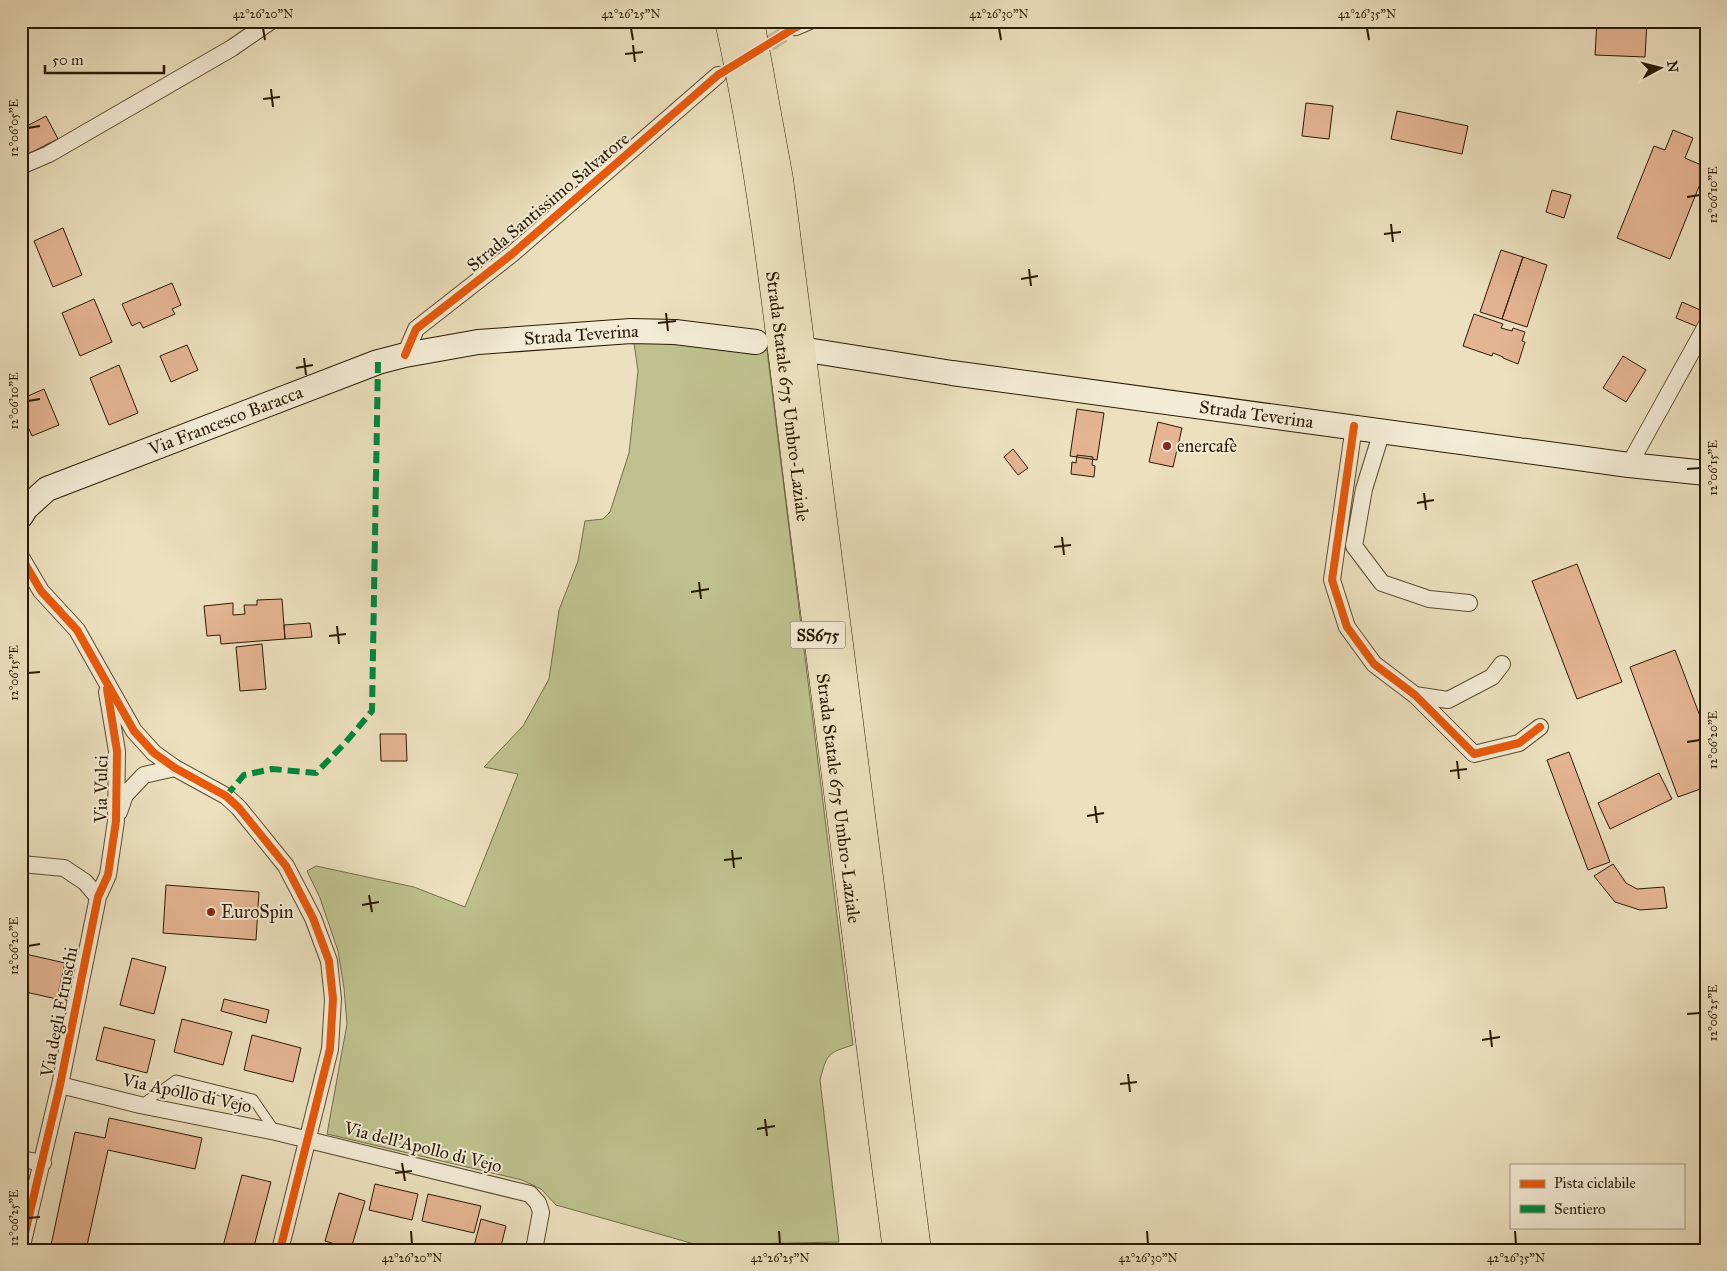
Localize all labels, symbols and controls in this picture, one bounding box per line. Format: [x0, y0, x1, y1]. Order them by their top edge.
text: 42°26'20"N [233, 7, 293, 21]
text: 42°26'25"N [601, 7, 661, 21]
text: 42°26'30"N [969, 7, 1029, 21]
text: 42°26'35"N [1338, 7, 1396, 21]
scale bar [45, 42, 164, 74]
north arrow [1634, 42, 1684, 92]
text: 50 m [52, 51, 84, 69]
text: N [1663, 60, 1682, 74]
text: 12°06'05"E [7, 99, 21, 157]
street label: Strada Santissimo Salvatore [462, 128, 634, 276]
text: 12°06'10"E [1706, 166, 1720, 223]
street label: Strada Statale 675 Umbro-Laziale [761, 270, 814, 523]
street label: Strada Teverina [523, 320, 639, 350]
text: 12°06'10"E [7, 372, 21, 429]
street label: Via Francesco Baracca [144, 381, 306, 460]
street label: Strada Teverina [1198, 396, 1315, 433]
place label: enercafè [1177, 435, 1237, 457]
marker: enercafè [1161, 440, 1173, 452]
text: 12°06'15"E [1706, 440, 1720, 496]
road number: SS675 [790, 622, 846, 648]
text: 12°06'15"E [7, 645, 21, 701]
street label: Strada Statale 675 Umbro-Laziale [812, 672, 865, 925]
text: 12°06'20"E [1706, 710, 1720, 769]
street label: Via Vulci [89, 755, 113, 824]
place label: EuroSpin [221, 901, 294, 923]
marker: EuroSpin [205, 906, 217, 918]
text: 12°06'20"E [7, 916, 21, 975]
street label: Via degli Etruschi [35, 945, 83, 1080]
text: 12°06'25"E [1706, 984, 1720, 1041]
street label: Via Apollo di Vejo [119, 1068, 254, 1117]
street label: Via dell'Apollo di Vejo [341, 1116, 504, 1177]
legend [1510, 1164, 1684, 1228]
text: Pista ciclabile [1554, 1174, 1636, 1192]
text: 12°06'25"E [7, 1189, 21, 1246]
text: Sentiero [1554, 1200, 1606, 1218]
text: 42°26'20"N [382, 1251, 442, 1265]
text: 42°26'25"N [750, 1251, 810, 1265]
text: 42°26'30"N [1118, 1251, 1178, 1265]
text: 42°26'35"N [1487, 1251, 1545, 1265]

